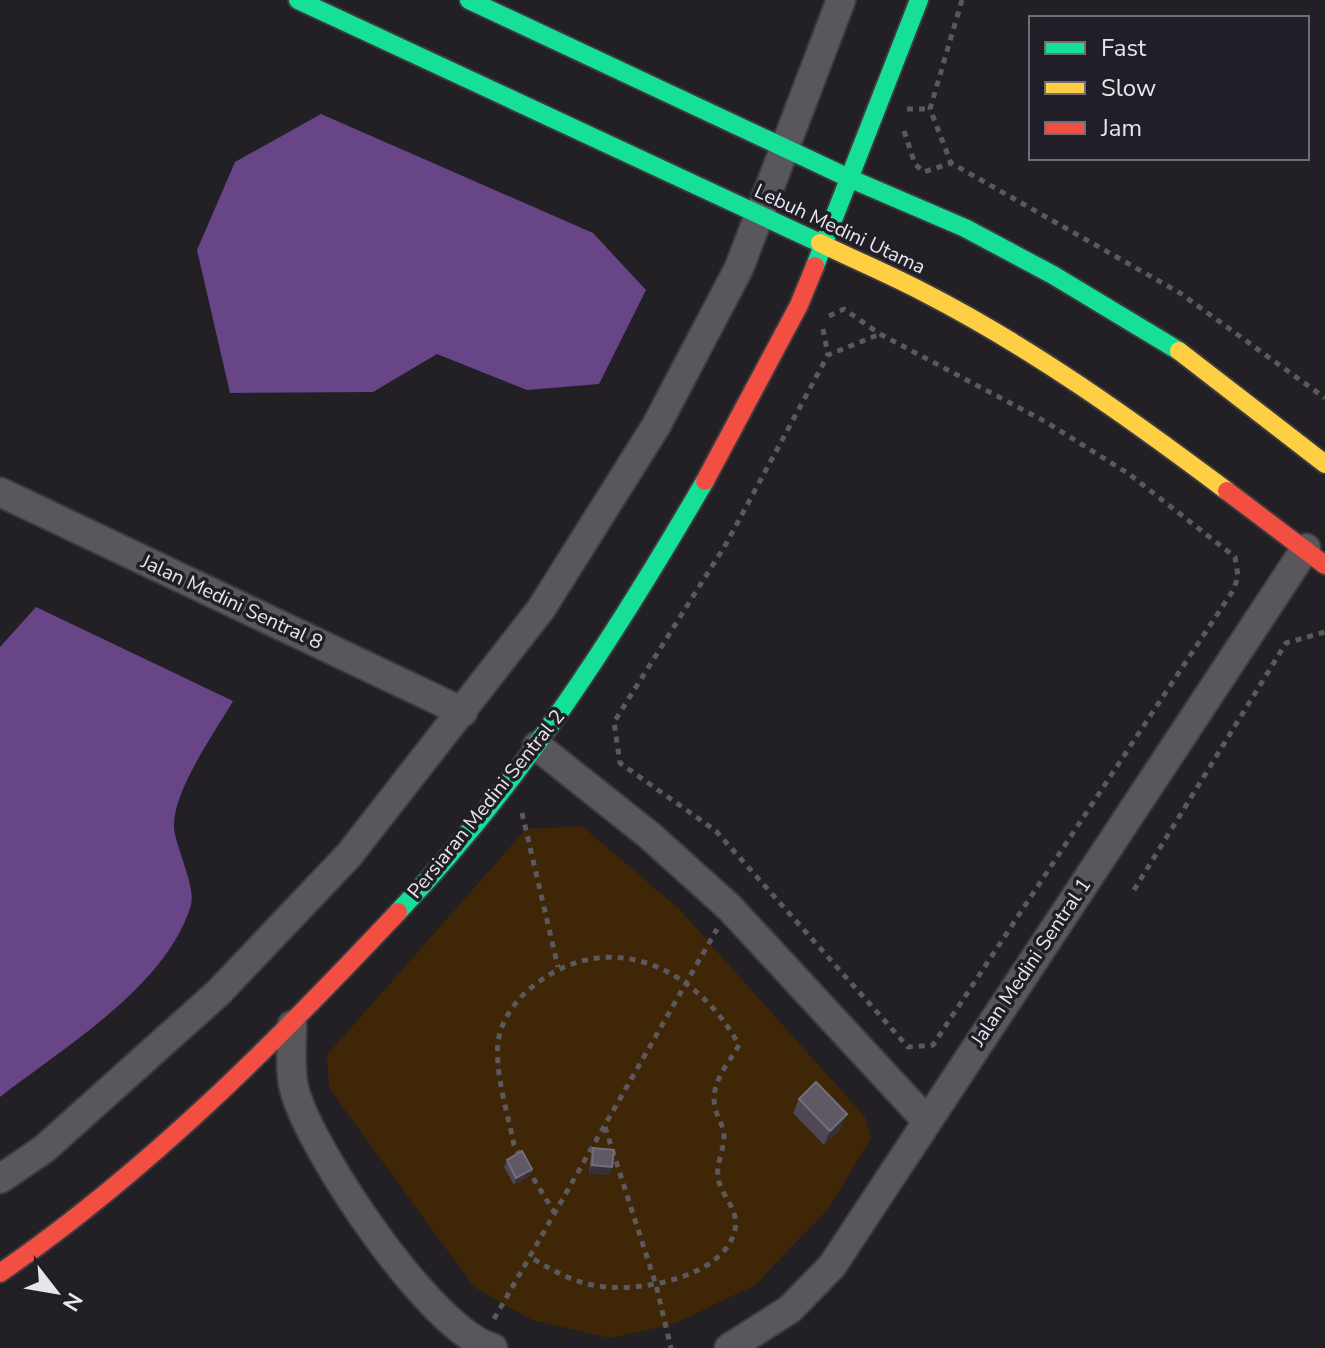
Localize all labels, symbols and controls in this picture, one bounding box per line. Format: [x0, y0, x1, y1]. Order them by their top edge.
legend [1029, 16, 1309, 160]
text: Fast [1101, 32, 1147, 64]
text: Slow [1101, 72, 1156, 104]
text: Jam [1100, 112, 1142, 144]
street label: Lebuh Medini Utama [750, 177, 930, 281]
street label: Jalan Medini Sentral 8 [136, 548, 327, 656]
street label: Persiaran Medini Sentral 2 [401, 704, 571, 904]
street label: Jalan Medini Sentral 1 [964, 873, 1097, 1052]
north arrow [16, 1252, 96, 1332]
text: N [55, 1287, 89, 1317]

